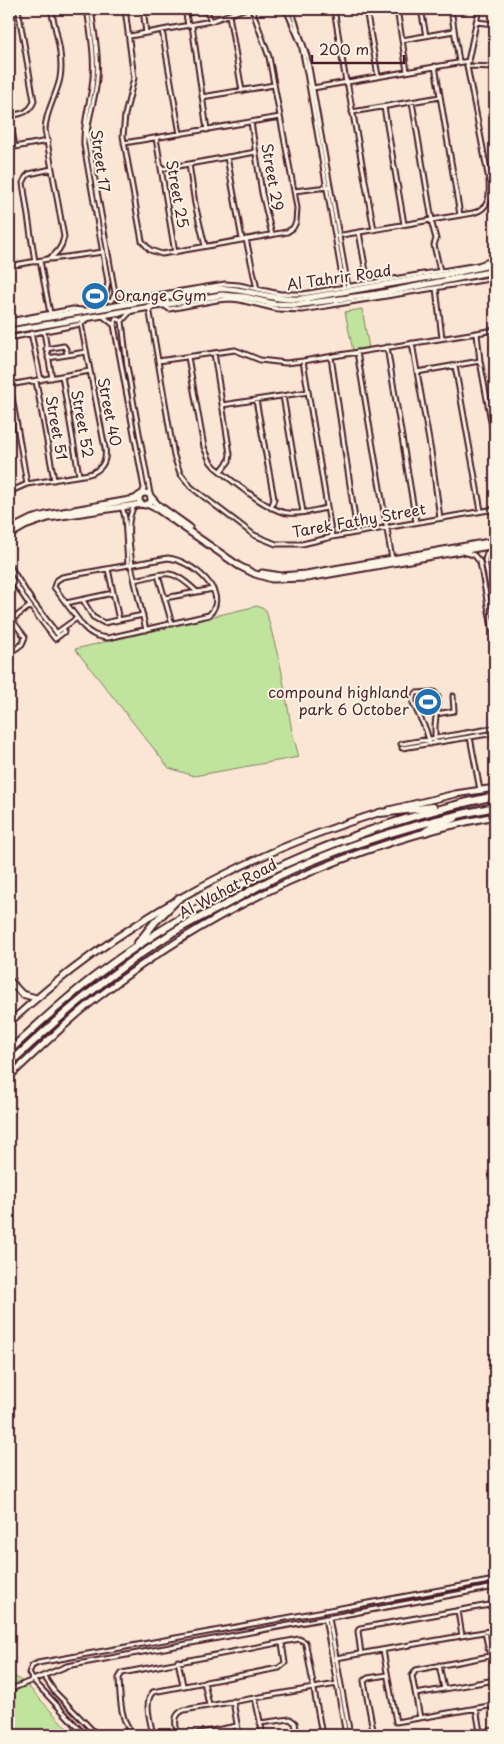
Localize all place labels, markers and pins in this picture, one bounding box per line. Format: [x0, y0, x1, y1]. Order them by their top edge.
sports icon: Orange Gym [80, 281, 110, 311]
place label: Orange Gym [114, 283, 207, 306]
place label: compound highland park 6 October [268, 680, 409, 720]
sports icon: compound highland park 6 October [413, 687, 443, 717]

